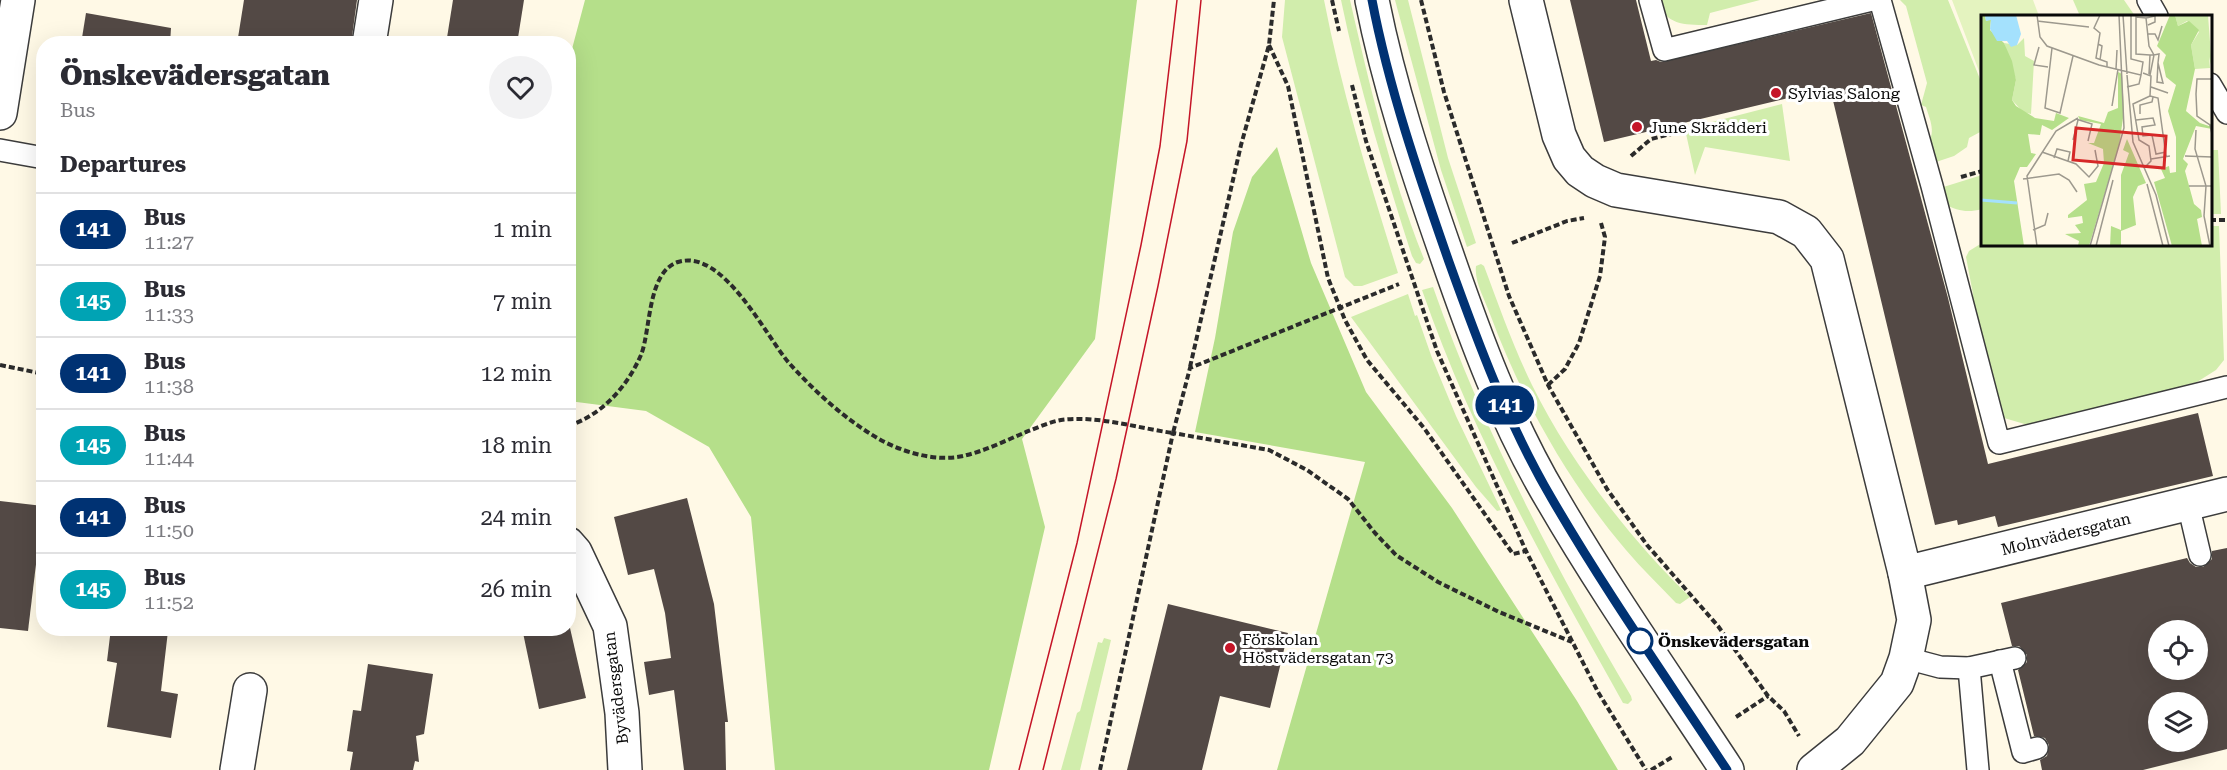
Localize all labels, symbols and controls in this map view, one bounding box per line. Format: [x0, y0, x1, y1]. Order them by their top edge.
inset map [1981, 15, 2212, 246]
button: heart [489, 56, 552, 119]
text: Önskevädersgatan [60, 59, 330, 92]
place label: Sylvias Salong [1788, 84, 1901, 103]
marker: Sylvias Salong [1769, 86, 1783, 100]
text: Bus [60, 98, 95, 122]
place label: June Skrädderi [1649, 118, 1767, 137]
marker: June Skrädderi [1630, 120, 1644, 134]
text: Departures [60, 152, 186, 177]
text: Bus [144, 205, 186, 230]
text: 141 [75, 217, 111, 241]
text: 1 min [493, 217, 552, 242]
text: 11:27 [144, 230, 194, 254]
text: Bus [144, 277, 186, 302]
text: 145 [75, 289, 111, 313]
text: 7 min [493, 289, 552, 314]
text: 11:33 [144, 302, 194, 326]
text: Bus [144, 349, 186, 374]
text: 141 [75, 361, 111, 385]
text: 12 min [481, 361, 552, 386]
text: 11:38 [144, 374, 194, 398]
line badge: 141 [1470, 386, 1540, 424]
text: 141 [1487, 393, 1523, 417]
text: Bus [144, 421, 186, 446]
text: 145 [75, 433, 111, 457]
text: 18 min [481, 433, 552, 458]
text: 11:44 [144, 446, 194, 470]
text: Bus [144, 493, 186, 518]
text: 141 [75, 505, 111, 529]
text: 24 min [481, 505, 552, 530]
street label: Molnvädersgatan [1999, 509, 2133, 559]
text: 11:50 [144, 518, 194, 542]
text: Bus [144, 565, 186, 590]
text: 145 [75, 577, 111, 601]
text: 26 min [481, 577, 552, 602]
text: 11:52 [144, 590, 194, 614]
map controls [2148, 620, 2208, 752]
button: locate [2148, 620, 2208, 680]
marker: Önskevädersgatan [1627, 628, 1653, 654]
place label: Förskolan Höstvädersgatan 73 [1242, 630, 1394, 667]
street label: Byvädersgatan [600, 631, 632, 745]
place label: Önskevädersgatan [1658, 632, 1809, 651]
marker: Förskolan Höstvädersgatan 73 [1223, 641, 1237, 655]
button: layers [2148, 692, 2208, 752]

